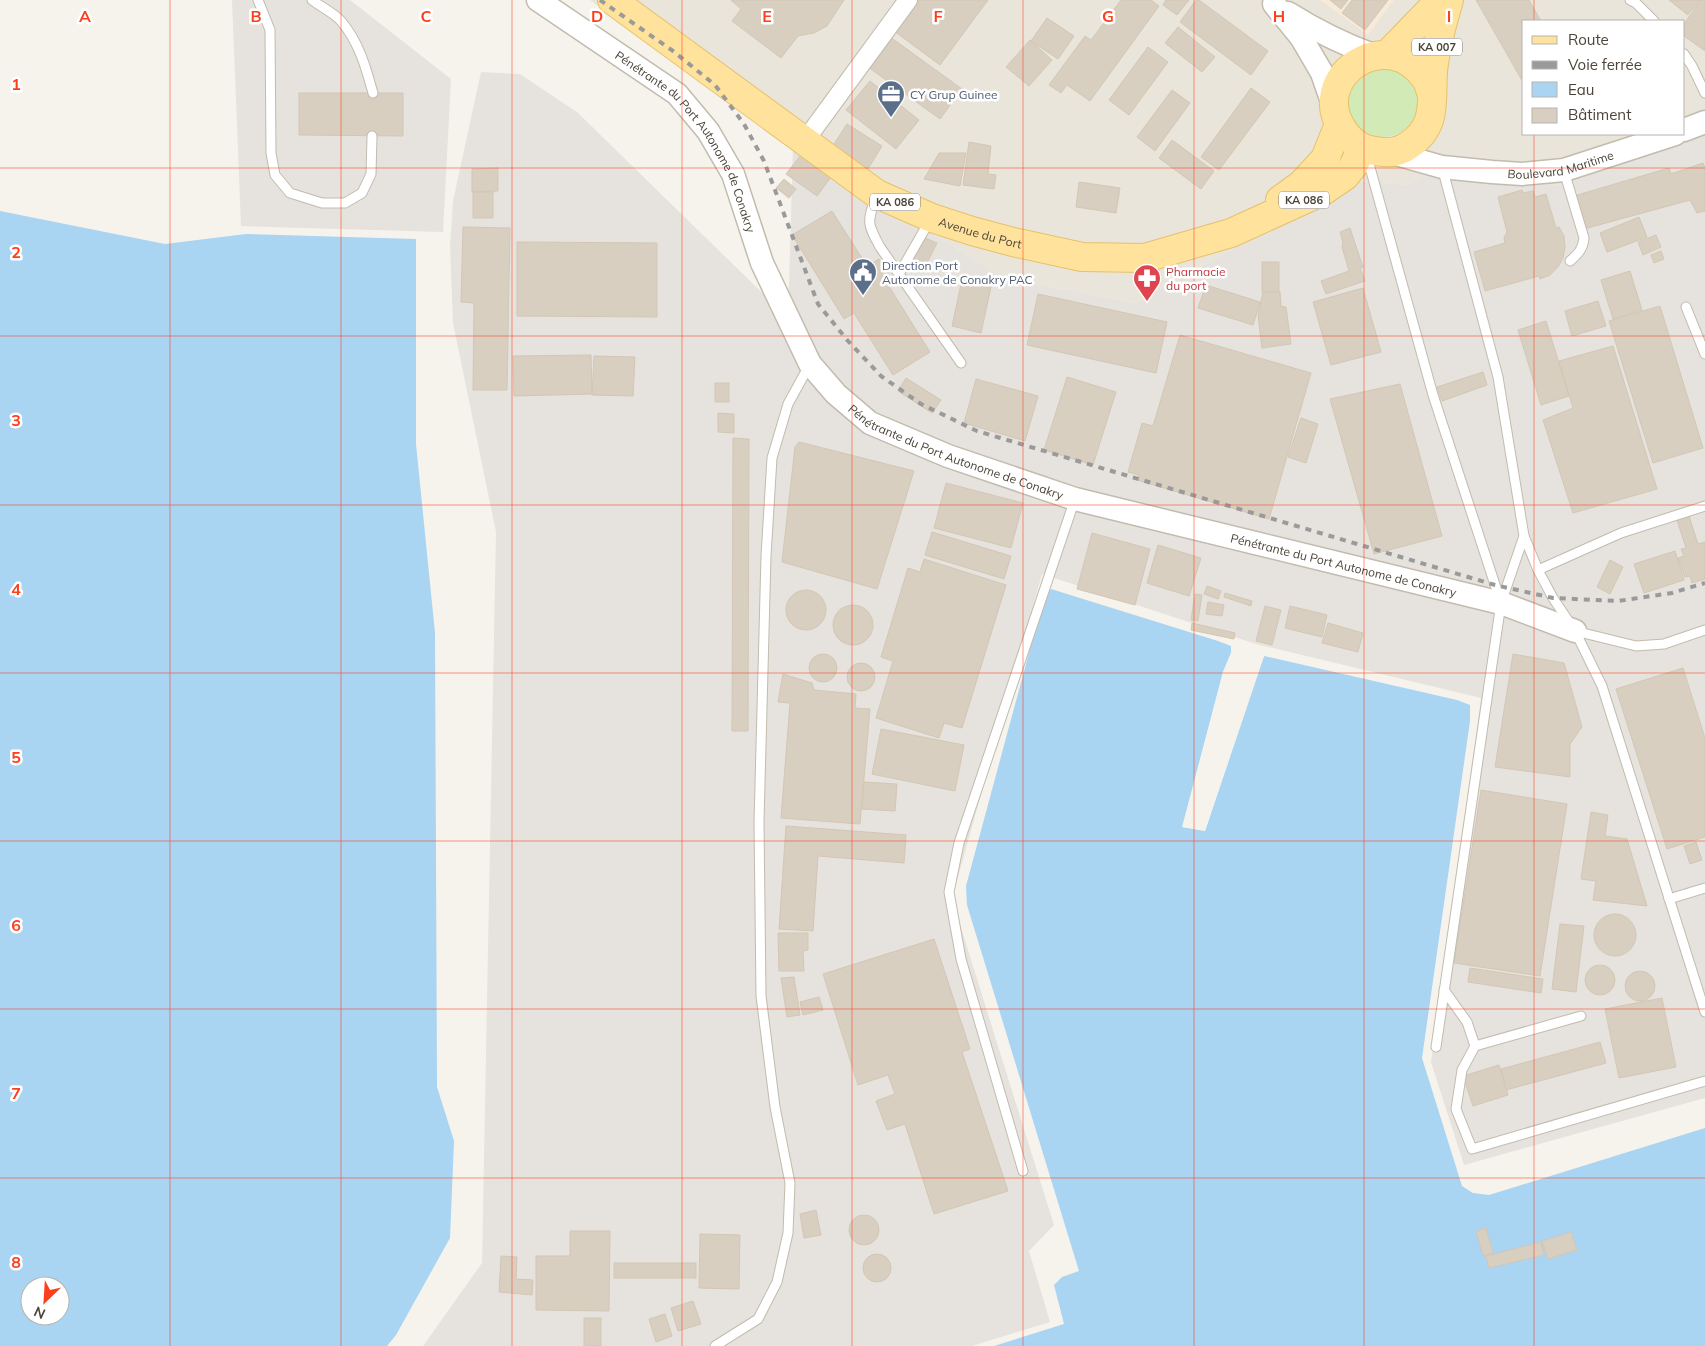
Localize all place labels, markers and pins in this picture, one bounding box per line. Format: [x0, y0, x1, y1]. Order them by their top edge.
office icon: CY Grup Guinee [876, 79, 906, 118]
place label: CY Grup Guinee [910, 87, 997, 102]
public building icon: Direction Port Autonome de Conakry PAC [848, 257, 878, 296]
place label: Direction Port Autonome de Conakry PAC [882, 258, 1033, 287]
pharmacy icon: Pharmacie du port [1132, 263, 1162, 302]
place label: Pharmacie du port [1166, 264, 1225, 293]

